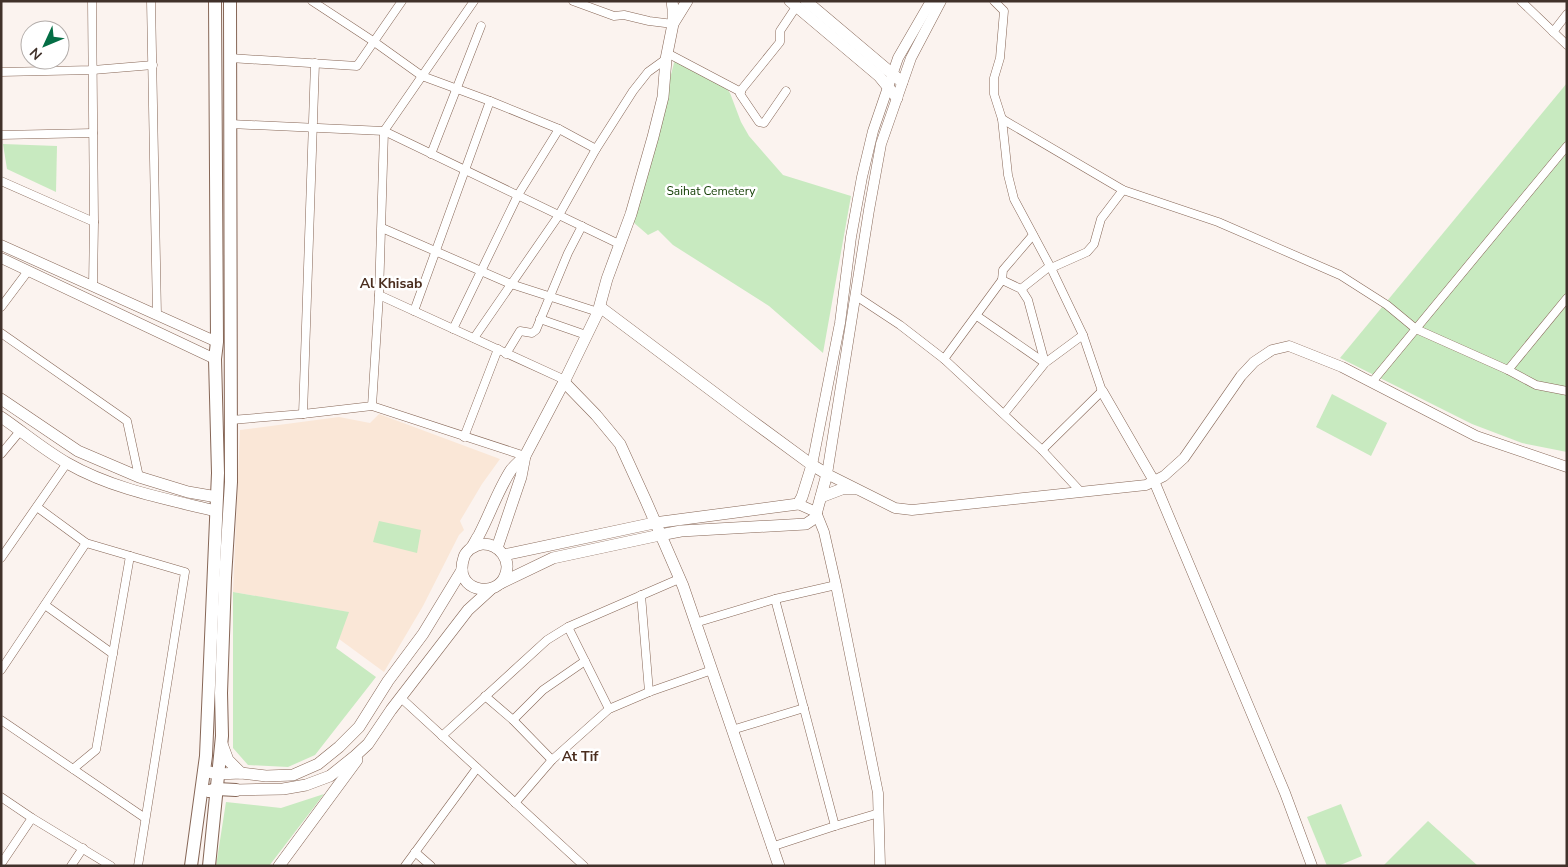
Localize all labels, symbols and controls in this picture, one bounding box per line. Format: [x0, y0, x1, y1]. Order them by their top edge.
north arrow [20, 20, 70, 70]
text: N [26, 43, 46, 64]
park label: Saihat Cemetery [666, 183, 756, 199]
district label: Al Khisab [360, 274, 422, 293]
district label: At Tif [562, 747, 599, 766]

